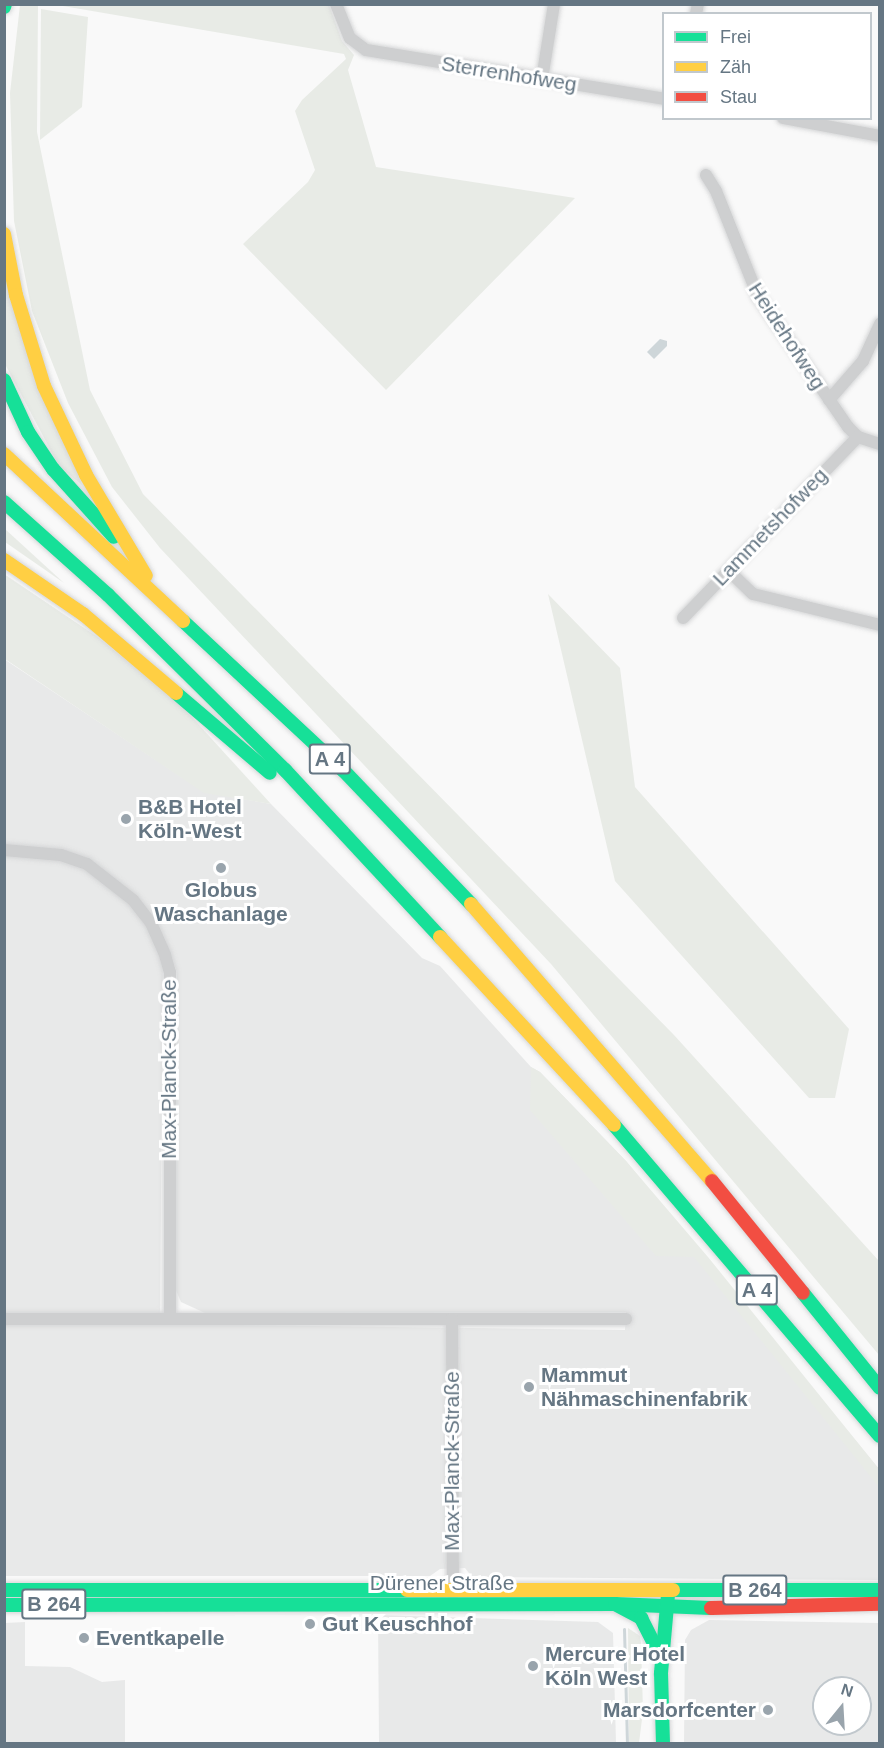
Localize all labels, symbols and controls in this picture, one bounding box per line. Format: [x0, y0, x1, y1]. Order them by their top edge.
legend [662, 12, 872, 120]
text: Frei [720, 27, 751, 47]
street label: Sterrenhofweg [440, 51, 578, 97]
text: Zäh [720, 57, 751, 77]
text: Stau [720, 87, 757, 107]
street label: Heidehofweg [743, 278, 831, 394]
street label: Lammetshofweg [707, 463, 833, 591]
road number: A 4 [308, 742, 352, 776]
place label: B&B Hotel Köln-West [138, 794, 242, 844]
marker: B&B Hotel Köln-West [119, 812, 133, 826]
marker: Globus Waschanlage [214, 861, 228, 875]
place label: Globus Waschanlage [154, 877, 288, 927]
street label: Max-Planck-Straße [156, 979, 182, 1159]
road number: A 4 [734, 1273, 780, 1307]
place label: Mammut Nähmaschinenfabrik [541, 1362, 748, 1412]
street label: Max-Planck-Straße [439, 1371, 465, 1551]
marker: Mammut Nähmaschinenfabrik [522, 1380, 536, 1394]
street label: Dürener Straße [370, 1570, 514, 1596]
road number: B 264 [722, 1573, 788, 1607]
road number: B 264 [21, 1587, 87, 1621]
place label: Gut Keuschhof [322, 1611, 472, 1637]
marker: Gut Keuschhof [303, 1617, 317, 1631]
place label: Eventkapelle [96, 1625, 224, 1651]
marker: Eventkapelle [77, 1631, 91, 1645]
place label: Mercure Hotel Köln West [545, 1641, 685, 1691]
marker: Mercure Hotel Köln West [526, 1659, 540, 1673]
north arrow [812, 1676, 872, 1736]
text: N [839, 1680, 855, 1700]
place label: Marsdorfcenter [603, 1697, 756, 1723]
marker: Marsdorfcenter [761, 1703, 775, 1717]

